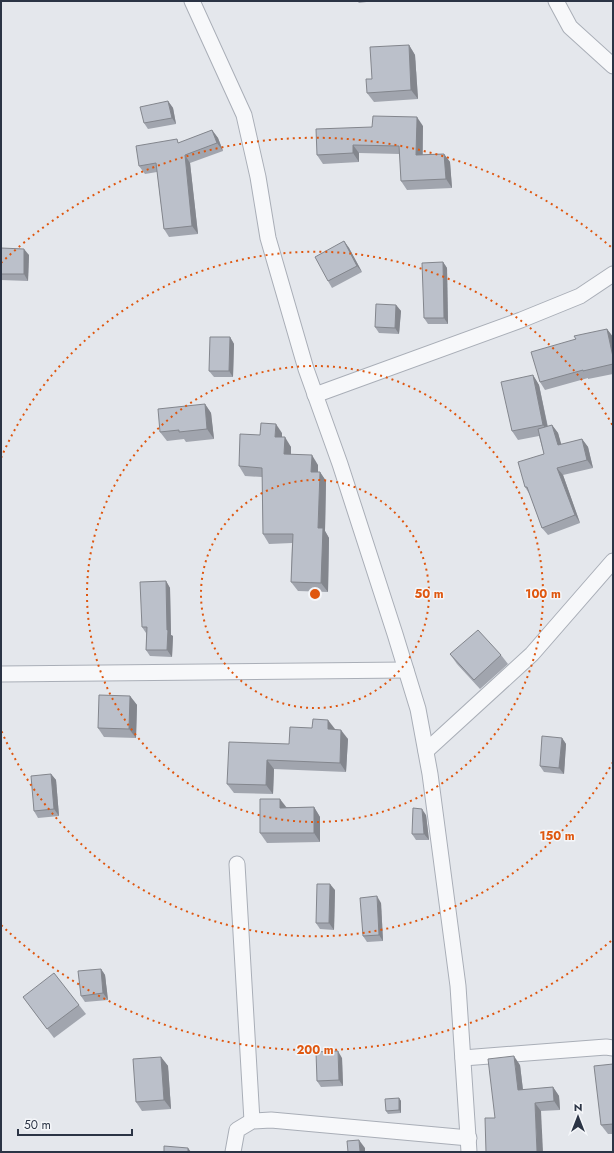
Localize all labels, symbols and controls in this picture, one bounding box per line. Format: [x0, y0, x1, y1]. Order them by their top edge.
text: 50 m [414, 585, 444, 603]
text: 100 m [525, 585, 561, 603]
centre of rings [308, 587, 322, 601]
text: 150 m [539, 827, 575, 845]
text: 200 m [296, 1041, 334, 1059]
north arrow [558, 1097, 598, 1137]
text: N [574, 1099, 582, 1115]
scale bar [18, 1111, 132, 1137]
text: 50 m [24, 1116, 51, 1134]

